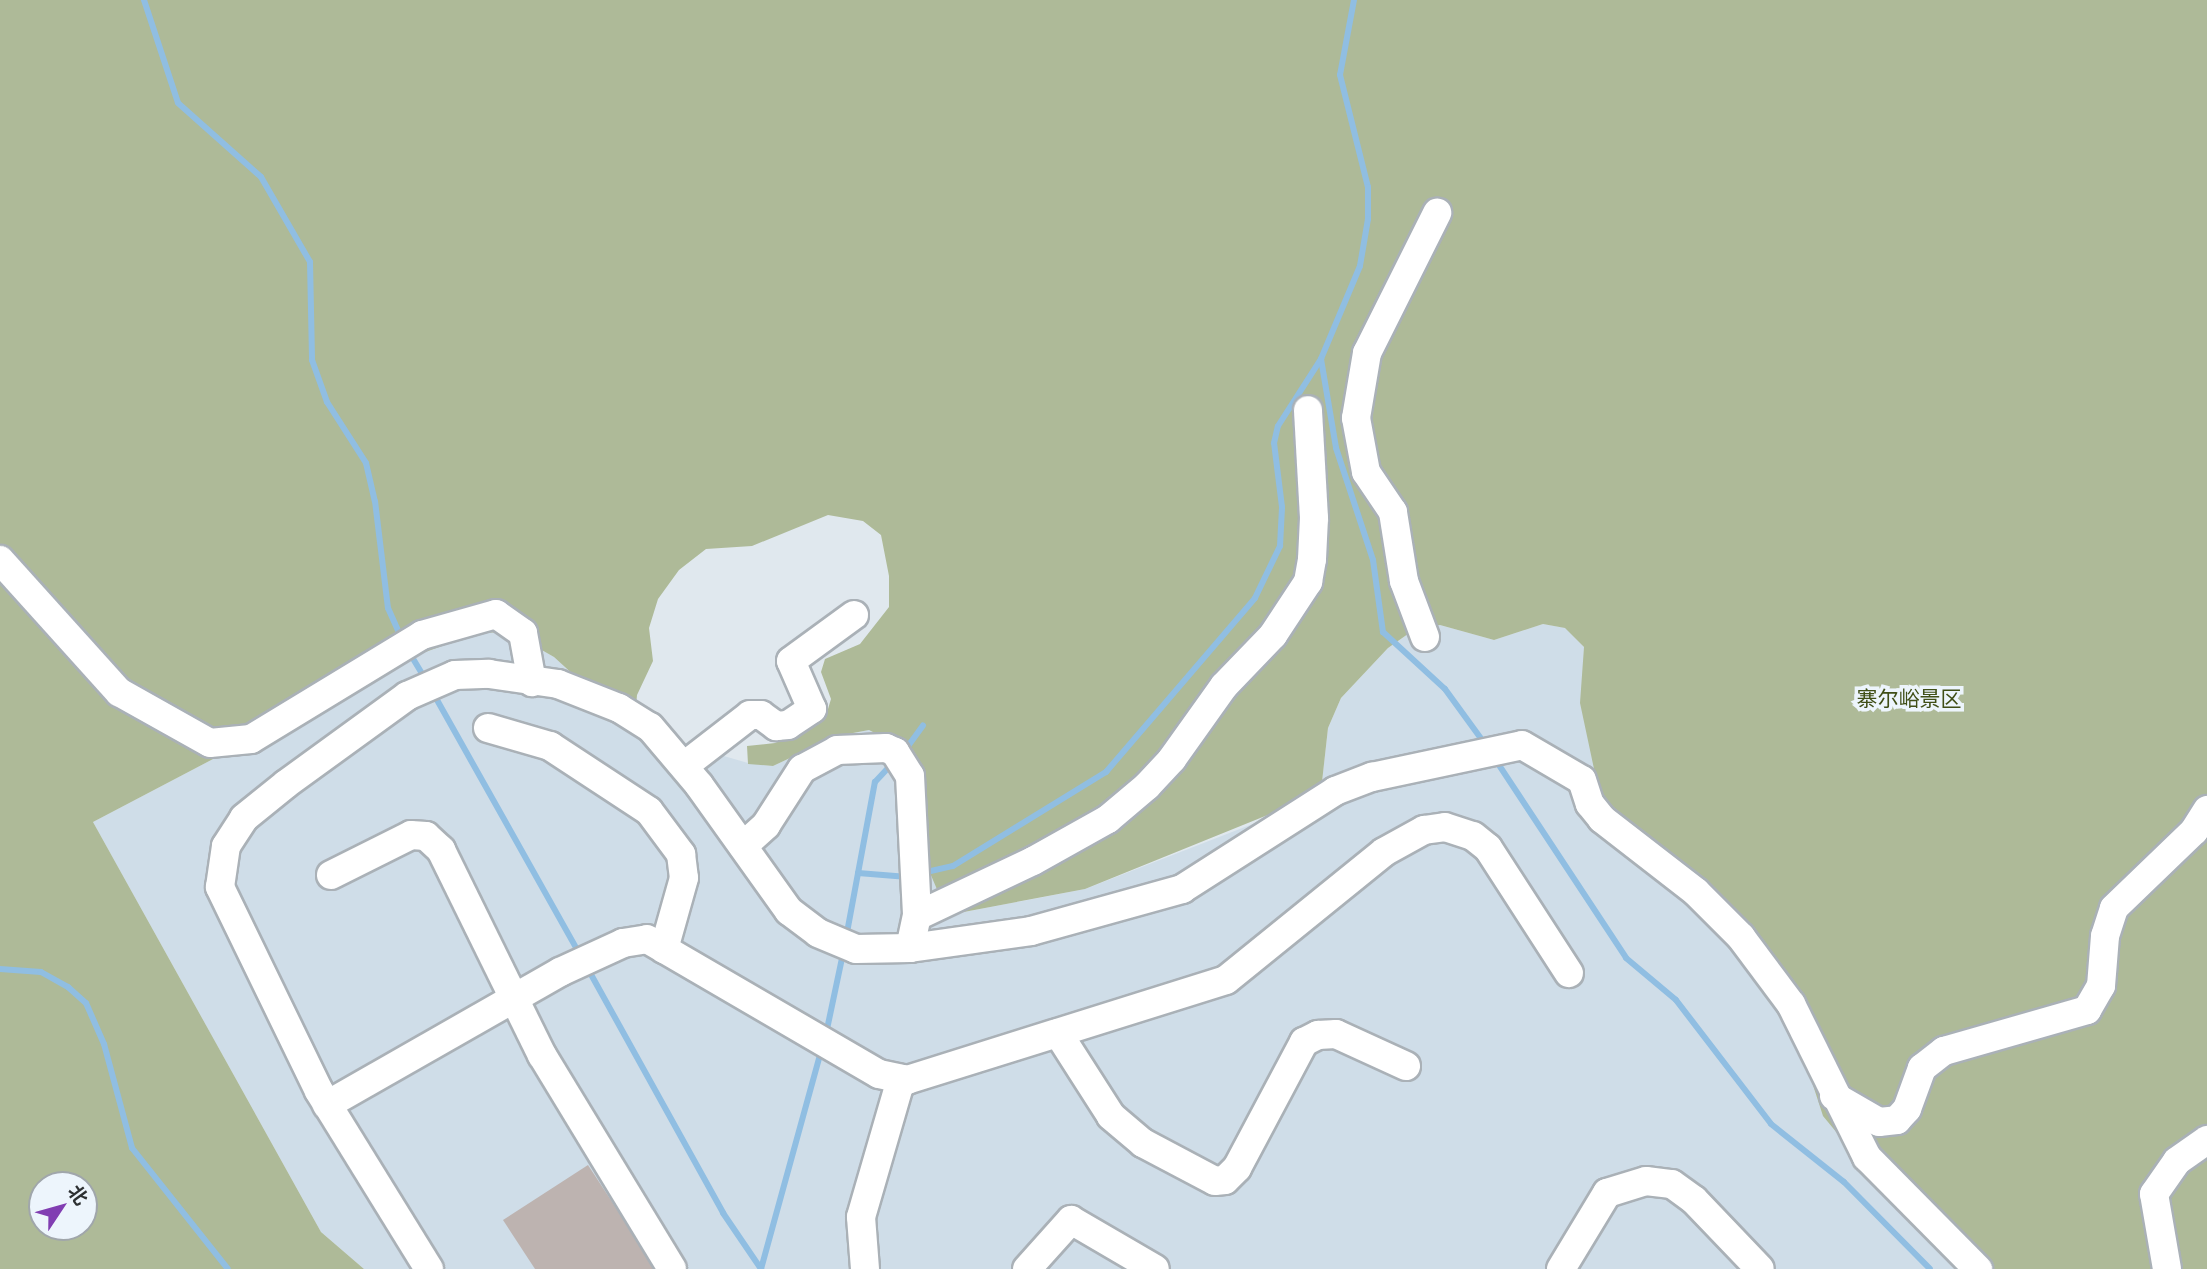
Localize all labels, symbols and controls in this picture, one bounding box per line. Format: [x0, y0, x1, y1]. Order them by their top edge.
park label: 寨尔峪景区 [1857, 686, 1961, 712]
north arrow [28, 1171, 98, 1241]
text: 北 [64, 1181, 93, 1209]

